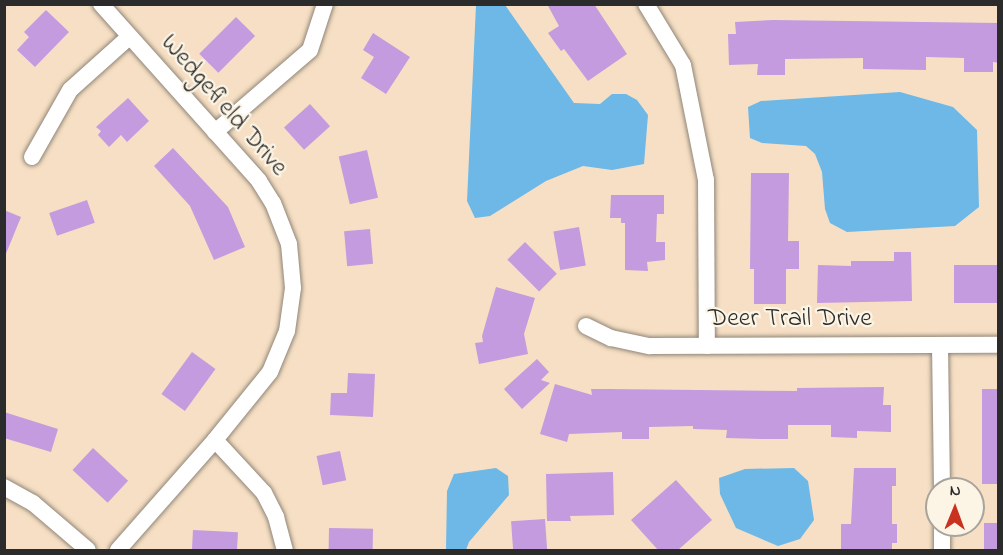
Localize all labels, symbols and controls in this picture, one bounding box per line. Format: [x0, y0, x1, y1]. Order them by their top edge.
street label: Wedgefield Drive [153, 29, 293, 183]
street label: Deer Trail Drive [708, 304, 872, 336]
north arrow [925, 477, 985, 537]
text: N [950, 479, 961, 503]

